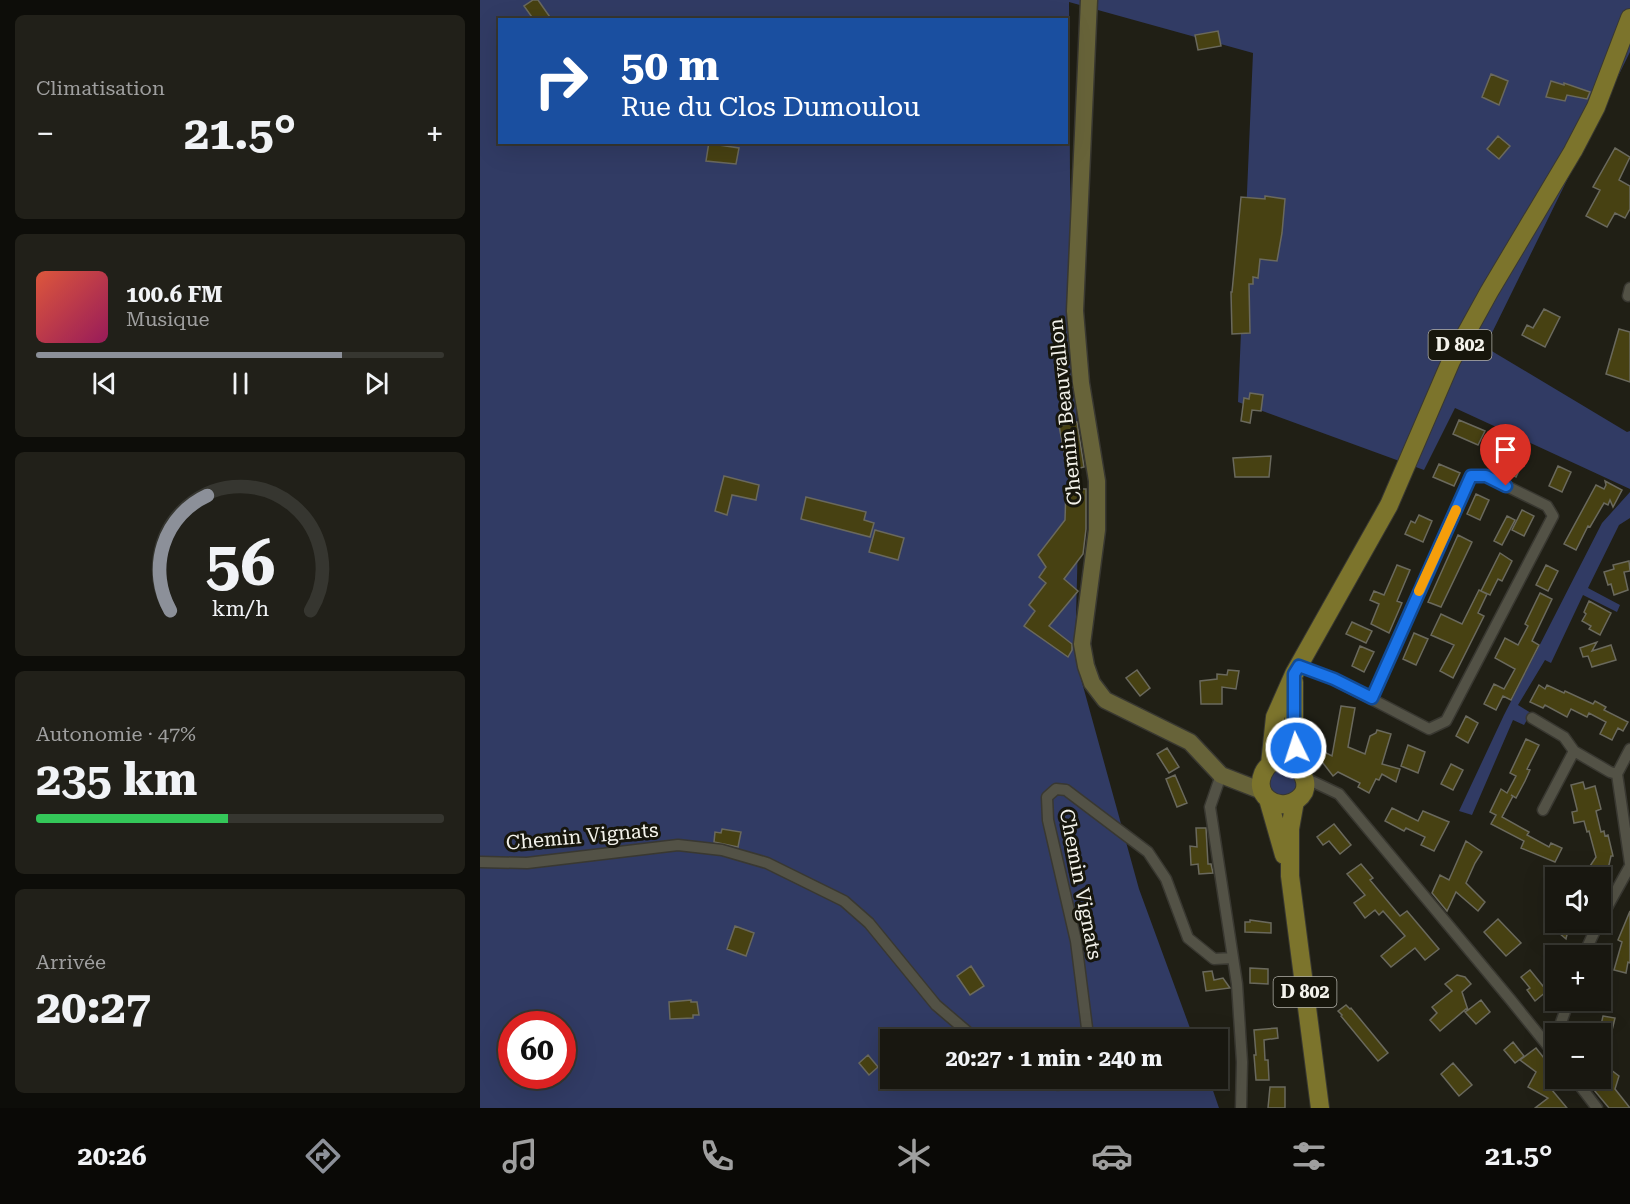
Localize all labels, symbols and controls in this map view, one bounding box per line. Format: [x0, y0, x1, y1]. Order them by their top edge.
text: 50 m [621, 41, 719, 90]
icon: right [522, 42, 600, 120]
text: Climatisation [36, 76, 165, 100]
text: Rue du Clos Dumoulou [621, 91, 920, 123]
text: 21.5° [184, 107, 296, 160]
text: − [36, 114, 54, 153]
text: + [426, 114, 444, 153]
text: 100.6 FM [126, 282, 223, 307]
text: Musique [126, 307, 210, 331]
street label: Chemin Beauvallon [1043, 317, 1087, 507]
road number: D 802 [1428, 330, 1492, 360]
icon: previous [88, 367, 121, 400]
icon: pause [224, 367, 257, 400]
icon: next [360, 367, 393, 400]
pin [1480, 424, 1531, 486]
icon: arrive [1489, 433, 1522, 466]
text: 56 [205, 527, 275, 600]
text: km/h [211, 596, 269, 621]
position arrow [1264, 716, 1328, 780]
text: Autonomie · 47% [36, 722, 196, 746]
text: 235 km [36, 753, 197, 806]
street label: Chemin Vignats [1055, 807, 1107, 961]
street label: Chemin Vignats [505, 817, 659, 855]
map controls [1545, 867, 1611, 1089]
button: sound [1545, 867, 1611, 933]
button: + [1545, 945, 1611, 1011]
text: Arrivée [36, 950, 106, 974]
road number: D 802 [1274, 977, 1336, 1007]
text: 20:27 [36, 981, 151, 1034]
speed limit sign: 60 [498, 1011, 576, 1089]
button: − [1545, 1023, 1611, 1089]
text: 20:27 · 1 min · 240 m [945, 1046, 1163, 1071]
icon: directions [302, 1135, 344, 1177]
icon: music [499, 1135, 541, 1177]
icon: phone [696, 1135, 738, 1177]
icon: climate [893, 1135, 935, 1177]
icon: car [1091, 1135, 1133, 1177]
icon: filters [1288, 1135, 1330, 1177]
text: 20:26 [78, 1140, 147, 1172]
text: 21.5° [1485, 1140, 1552, 1172]

